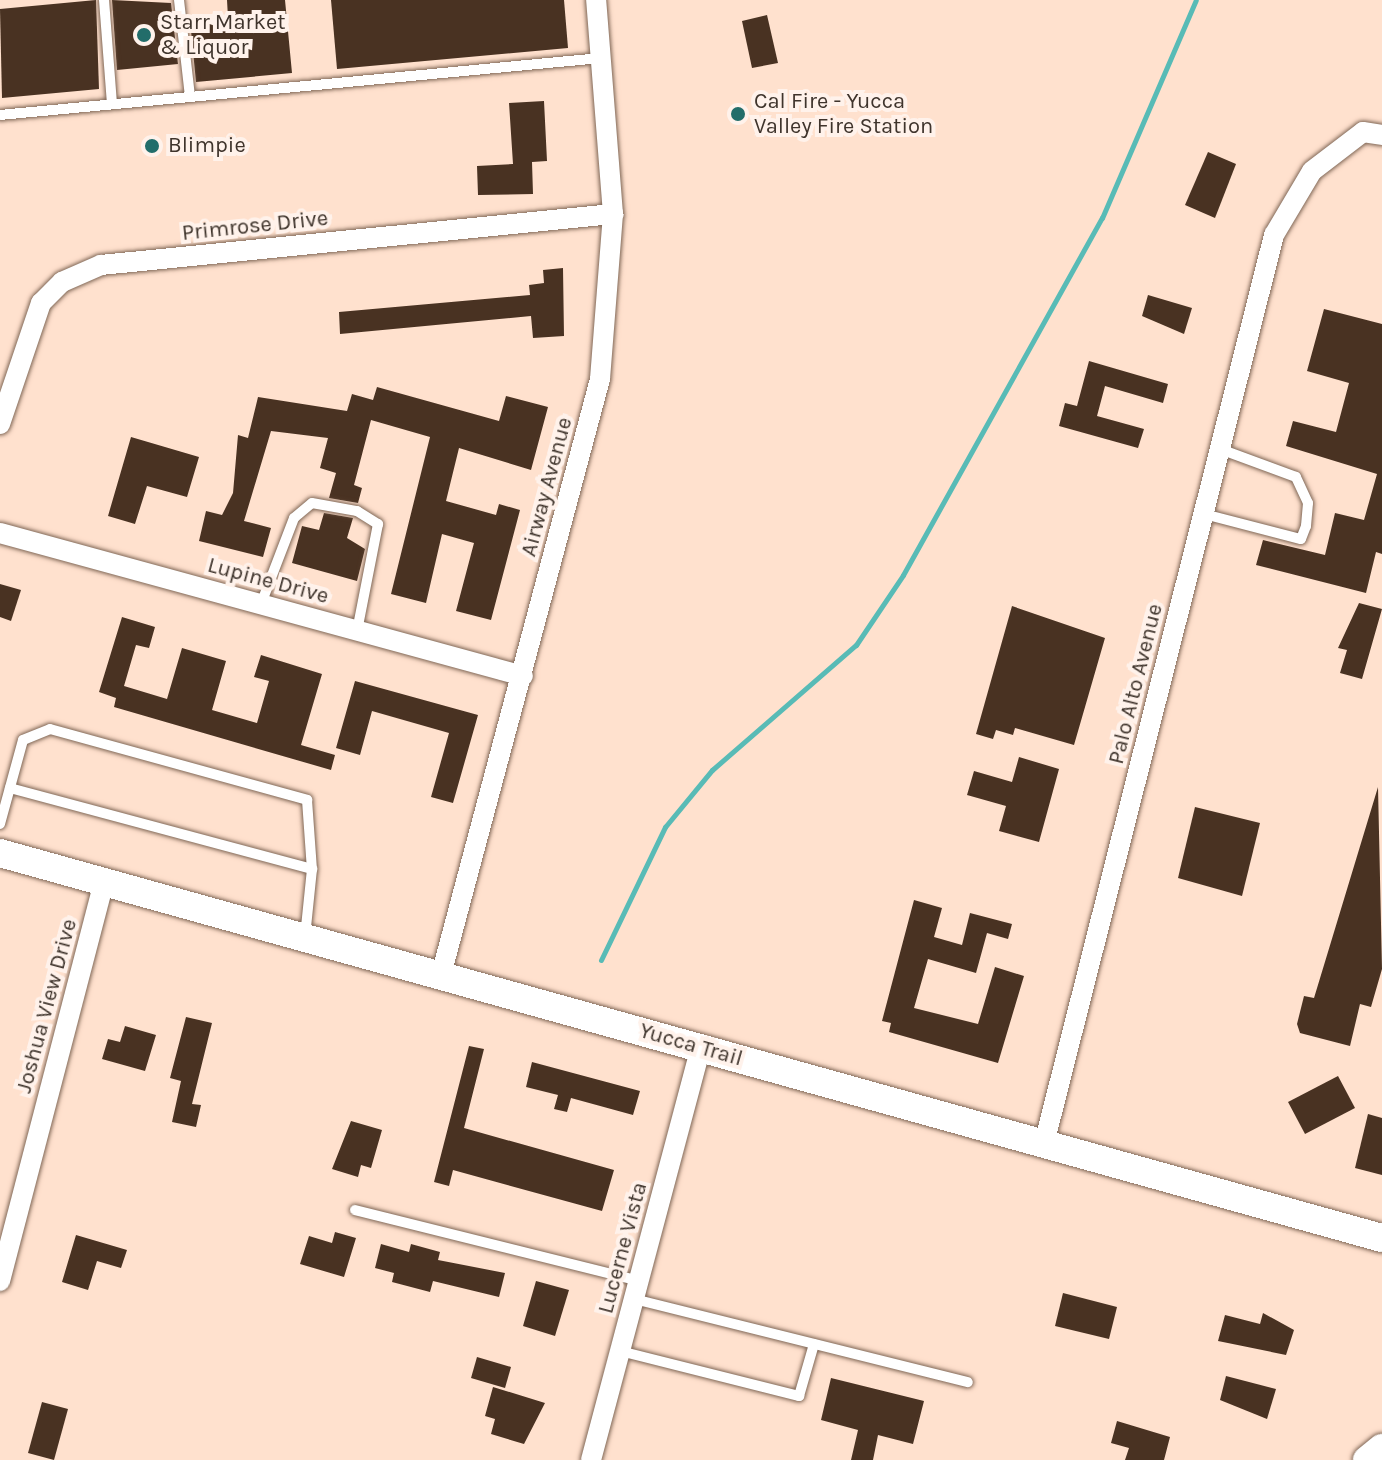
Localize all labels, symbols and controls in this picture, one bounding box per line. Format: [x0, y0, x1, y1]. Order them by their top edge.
place label: Starr Market & Liquor [160, 9, 285, 60]
marker: Starr Market & Liquor [135, 26, 153, 44]
place label: Cal Fire - Yucca Valley Fire Station [754, 88, 933, 140]
marker: Cal Fire - Yucca Valley Fire Station [729, 105, 747, 123]
place label: Blimpie [168, 133, 246, 159]
marker: Blimpie [143, 137, 161, 155]
street label: Primrose Drive [181, 205, 329, 247]
street label: Airway Avenue [516, 414, 578, 560]
street label: Lupine Drive [205, 552, 331, 610]
street label: Palo Alto Avenue [1103, 601, 1169, 767]
street label: Joshua View Drive [11, 916, 83, 1096]
street label: Yucca Trail [636, 1018, 746, 1072]
street label: Lucerne Vista [593, 1179, 653, 1317]

